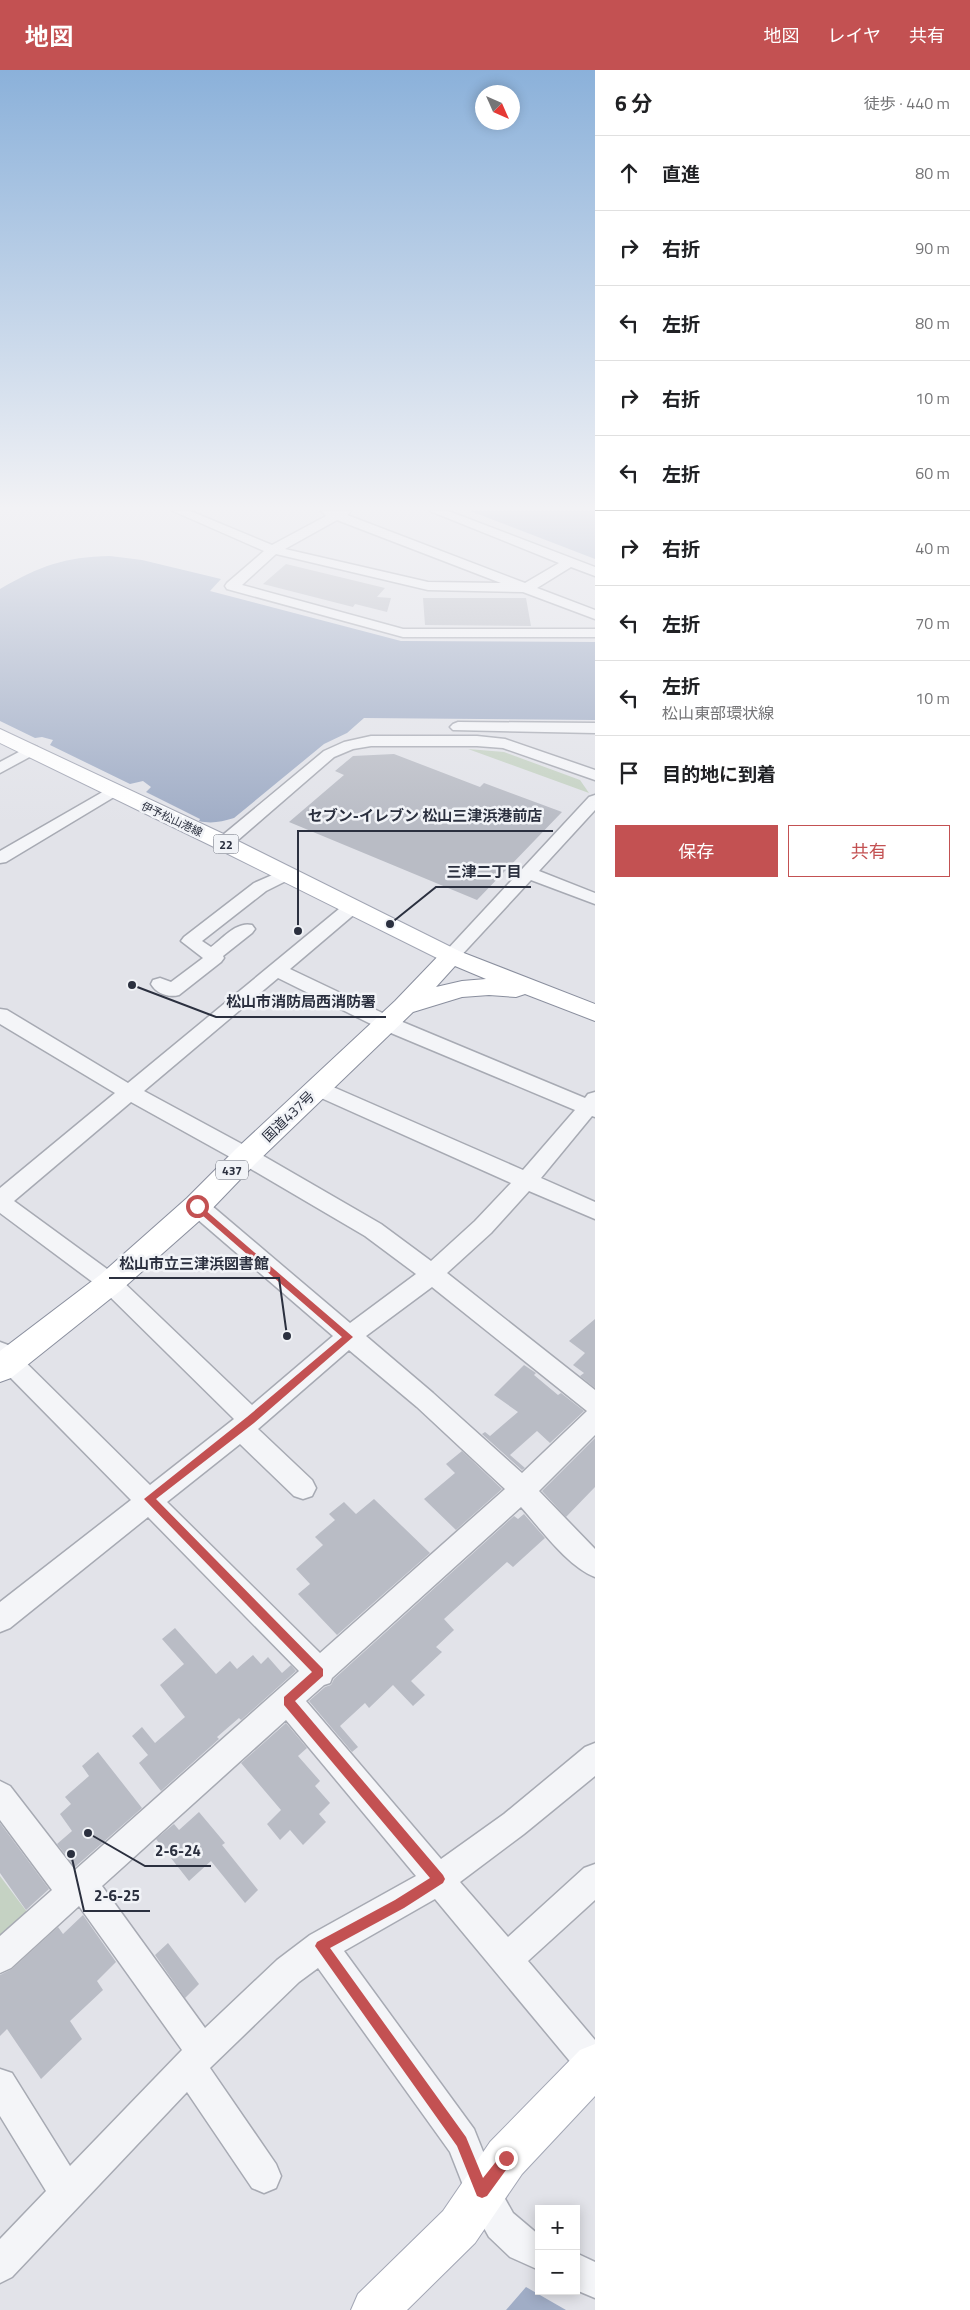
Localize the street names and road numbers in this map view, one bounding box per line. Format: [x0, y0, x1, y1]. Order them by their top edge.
street label: 伊予松山港線 [139, 798, 205, 840]
road number: 22 [214, 834, 238, 854]
street label: 国道437号 [257, 1086, 319, 1146]
road number: 437 [216, 1160, 248, 1180]

